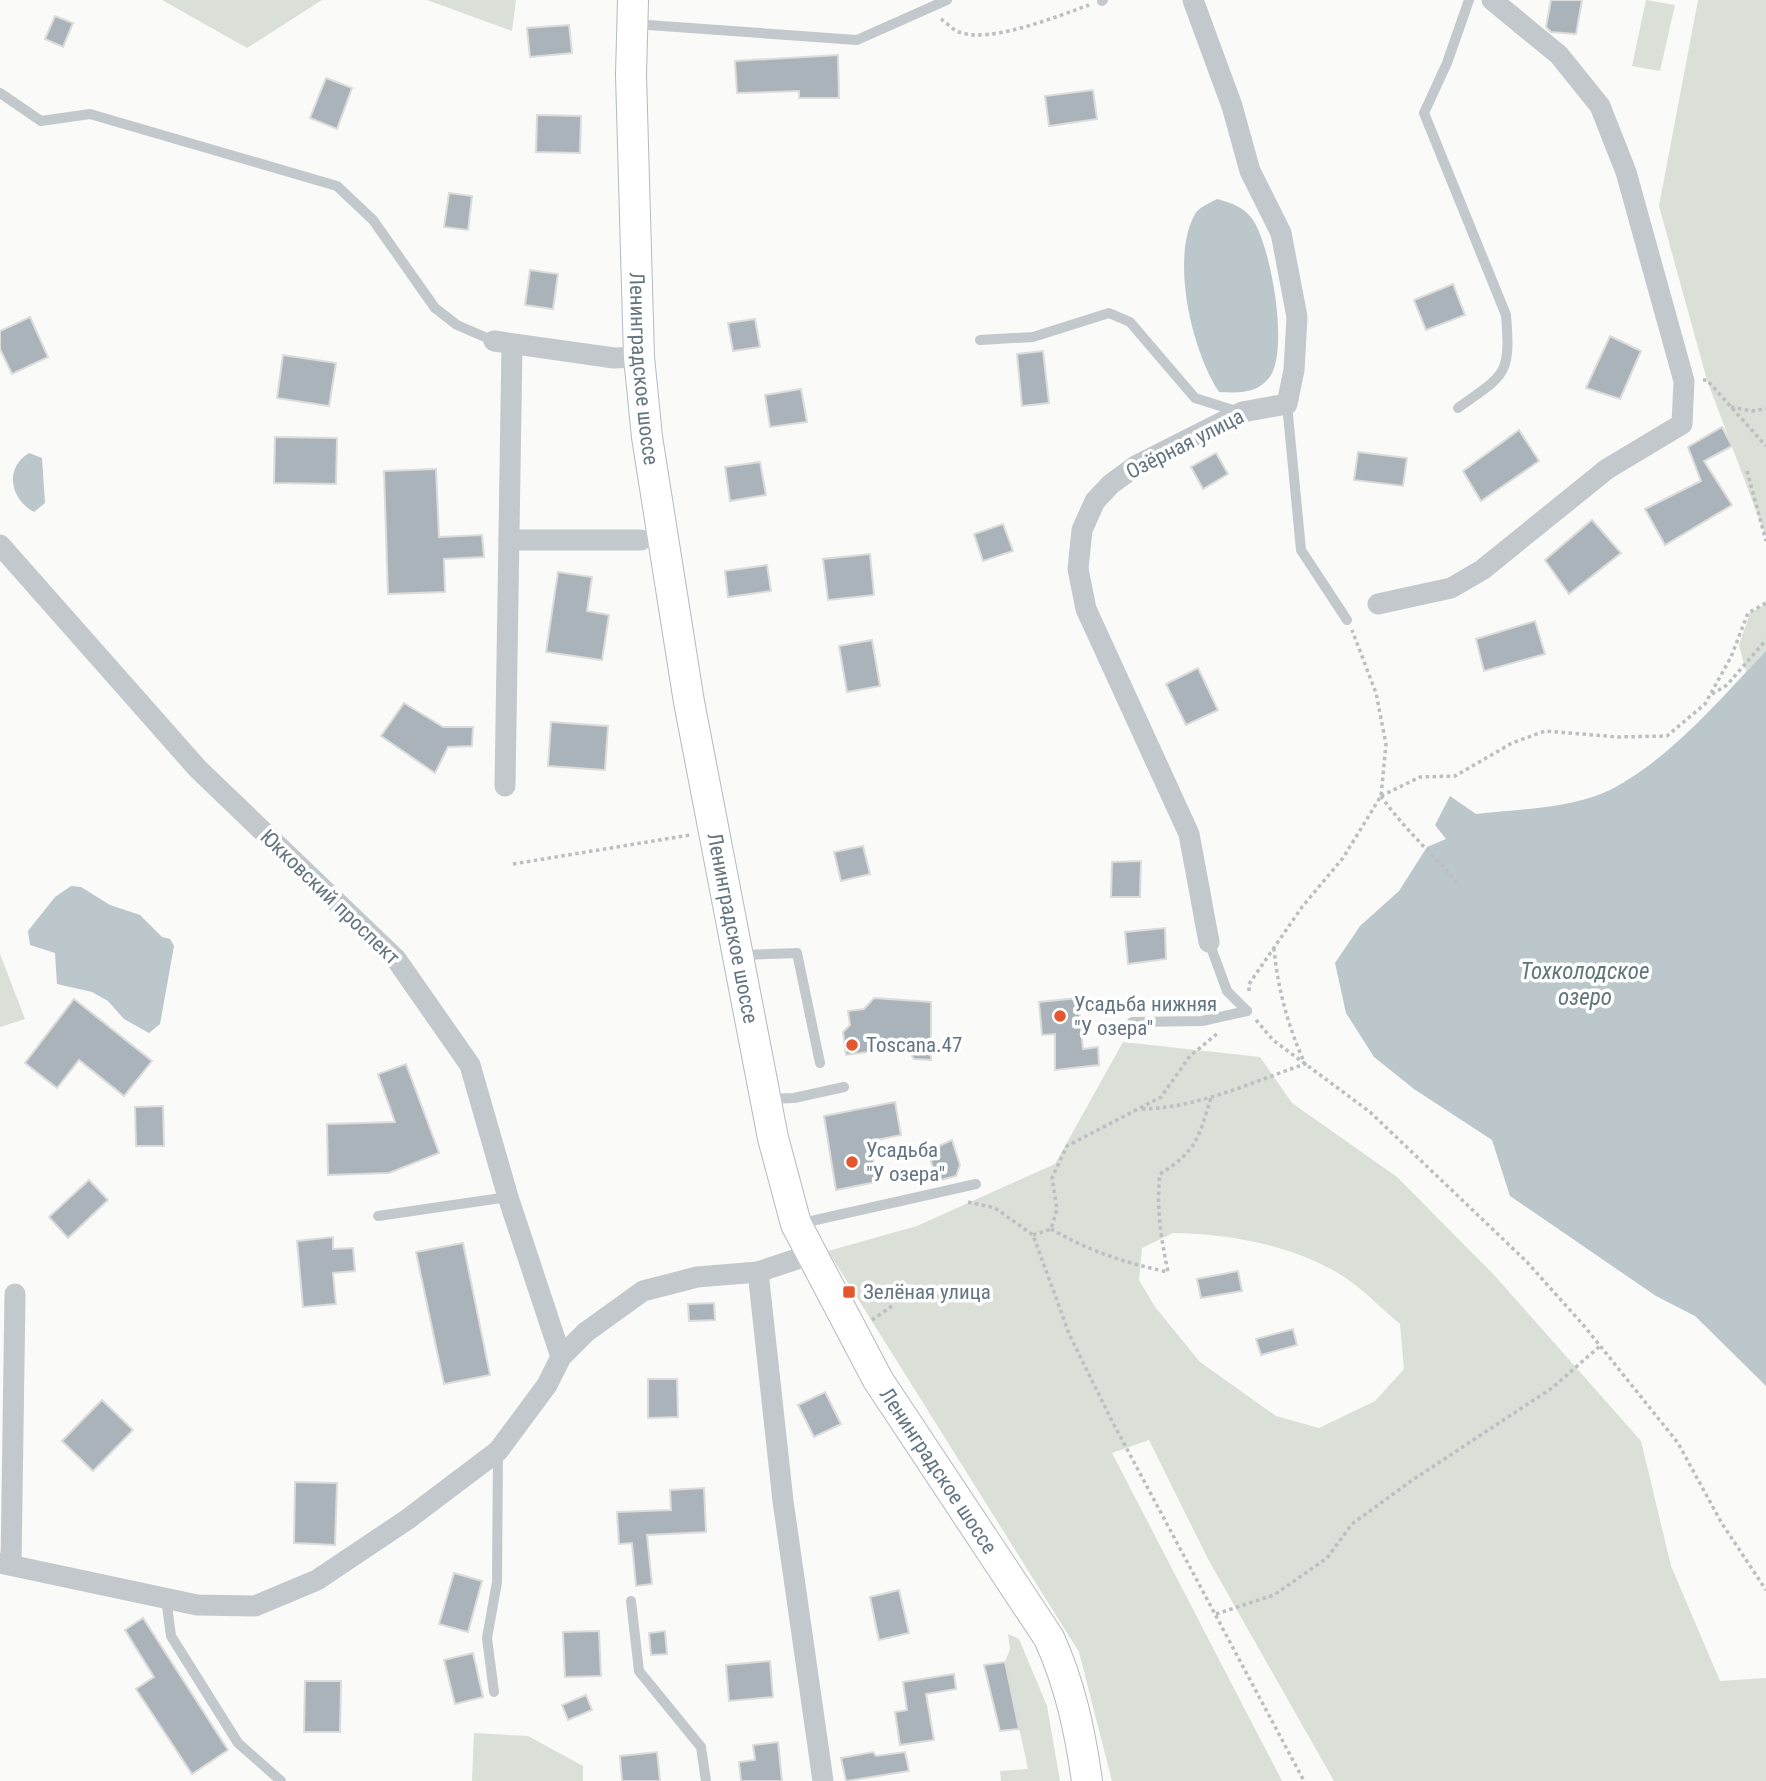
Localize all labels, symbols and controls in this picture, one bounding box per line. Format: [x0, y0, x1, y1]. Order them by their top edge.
street label: Ленинградское шоссе [625, 272, 663, 467]
street label: Озёрная улица [1122, 404, 1248, 484]
street label: Юкковский проспект [255, 824, 405, 970]
street label: Ленинградское шоссе [702, 831, 763, 1026]
water label: Тохколодское озеро [1521, 958, 1649, 1011]
place label: Усадьба нижняя "У озера" [1074, 992, 1217, 1040]
marker: Усадьба нижняя "У озера" [1052, 1008, 1068, 1024]
place label: Toscana.47 [866, 1033, 962, 1057]
marker: Toscana.47 [844, 1037, 860, 1053]
place label: Усадьба "У озера" [866, 1138, 945, 1186]
marker: Усадьба "У озера" [844, 1154, 860, 1170]
place label: Зелёная улица [863, 1280, 991, 1304]
marker: Зелёная улица [841, 1284, 857, 1300]
street label: Ленинградское шоссе [875, 1383, 1002, 1558]

